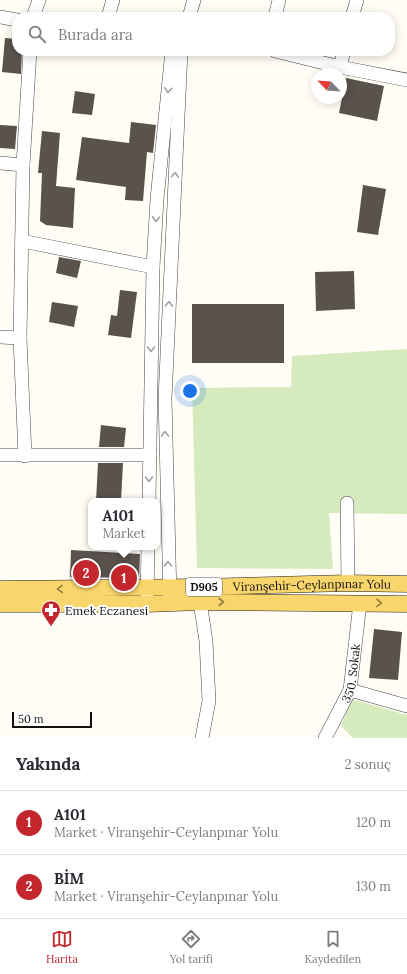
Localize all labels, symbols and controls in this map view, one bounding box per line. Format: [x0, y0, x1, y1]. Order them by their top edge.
search box [12, 12, 395, 56]
icon: search [26, 23, 48, 45]
text: Burada ara [58, 25, 133, 44]
north arrow [311, 68, 347, 104]
one-way arrow [164, 87, 173, 93]
one-way arrow [171, 172, 180, 178]
one-way arrow [151, 216, 160, 222]
one-way arrow [165, 301, 173, 307]
one-way arrow [147, 346, 155, 352]
your location [180, 381, 200, 401]
one-way arrow [161, 431, 170, 437]
one-way arrow [145, 476, 153, 482]
popup [88, 498, 160, 550]
text: A101 [102, 506, 134, 525]
text: Market [102, 525, 146, 542]
pin: 2 [73, 558, 99, 588]
one-way arrow [164, 561, 172, 567]
pin: 1 [111, 563, 137, 593]
street label: Viranşehir-Ceylanpınar Yolu [232, 575, 391, 594]
road number: D905 [186, 578, 222, 596]
one-way arrow [57, 584, 63, 593]
one-way arrow [218, 598, 224, 606]
pharmacy icon: Emek Eczanesi [40, 599, 62, 627]
one-way arrow [376, 599, 382, 607]
place label: Emek Eczanesi [65, 603, 148, 618]
street label: 350. Sokak [337, 642, 363, 705]
scale bar [12, 710, 92, 729]
text: 50 m [18, 712, 44, 726]
text: Yakında [16, 753, 80, 775]
text: 2 sonuç [344, 756, 391, 773]
text: A101 [54, 805, 86, 824]
text: 1 [26, 814, 32, 831]
text: 120 m [356, 814, 391, 831]
text: Market · Viranşehir-Ceylanpınar Yolu [54, 824, 278, 841]
text: BİM [54, 869, 84, 888]
text: 2 [26, 878, 32, 895]
text: 130 m [356, 878, 391, 895]
text: Market · Viranşehir-Ceylanpınar Yolu [54, 888, 278, 905]
tab: Harita [46, 928, 78, 966]
tab: Yol tarifi [170, 928, 213, 966]
tab: Kaydedilen [305, 928, 361, 966]

